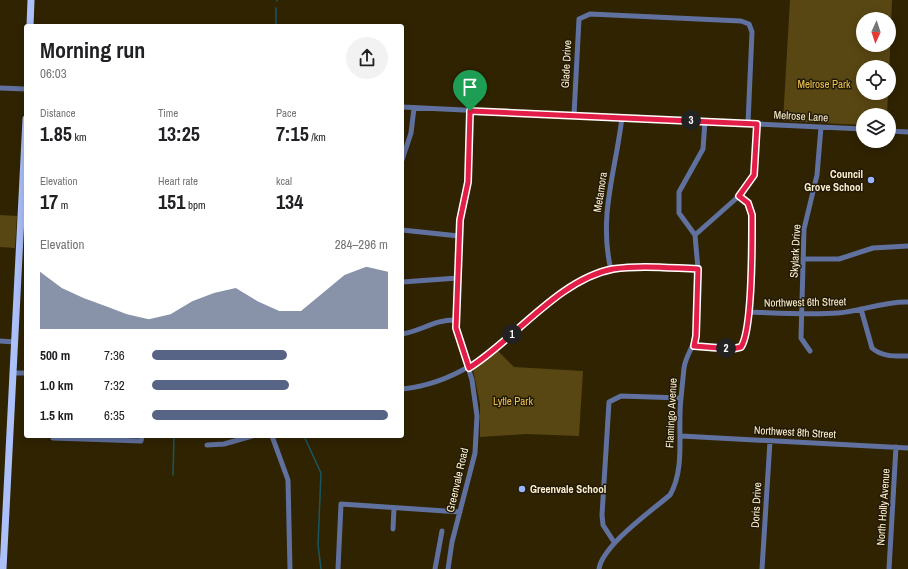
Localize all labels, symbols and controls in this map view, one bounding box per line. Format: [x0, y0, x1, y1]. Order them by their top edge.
north arrow [856, 12, 896, 52]
map controls [856, 12, 896, 148]
text: Morning run [40, 35, 145, 65]
button: share [346, 37, 388, 79]
street label: Glade Drive [558, 40, 574, 88]
button: locate [856, 60, 896, 100]
text: 06:03 [40, 65, 67, 82]
pin [453, 70, 487, 111]
icon: arrive [459, 76, 481, 98]
park label: Melrose Park [797, 77, 851, 91]
text: Distance [40, 106, 76, 120]
text: Time [158, 106, 178, 120]
text: Pace [276, 106, 297, 120]
street label: Melrose Lane [773, 108, 829, 124]
button: layers [856, 108, 896, 148]
pin: 3 [681, 110, 701, 130]
text: 3 [688, 113, 694, 127]
text: 1.85 [40, 120, 72, 147]
text: 13:25 [158, 120, 200, 147]
text: 7:15 [276, 120, 309, 147]
text: km [72, 130, 86, 144]
text: /km [309, 130, 326, 144]
place label: Council Grove School [804, 167, 863, 194]
street label: Metamora [590, 171, 610, 213]
text: Elevation [40, 174, 78, 188]
text: Heart rate [158, 174, 198, 188]
text: kcal [276, 174, 292, 188]
marker: Council Grove School [866, 175, 876, 185]
text: 17 [40, 188, 58, 215]
text: 151 [158, 188, 185, 215]
text: 134 [276, 188, 303, 215]
text: m [58, 198, 68, 212]
text: bpm [185, 198, 205, 212]
street label: Skylark Drive [787, 224, 803, 278]
text: Elevation [40, 236, 84, 253]
text: 284–296 m [335, 236, 388, 253]
street label: Northwest 6th Street [764, 294, 847, 310]
pin: 1 [502, 324, 522, 344]
text: 1 [509, 327, 515, 341]
pin: 2 [716, 338, 736, 358]
text: 2 [723, 341, 729, 355]
text: 500 m [40, 347, 70, 364]
text: 7:36 [104, 347, 125, 364]
text: 1.0 km [40, 377, 73, 394]
text: 7:32 [104, 377, 125, 394]
street label: Flamingo Avenue [662, 378, 680, 448]
park label: Lytle Park [493, 394, 533, 408]
text: 1.5 km [40, 407, 73, 424]
text: 6:35 [104, 407, 125, 424]
street label: Northwest 8th Street [754, 423, 837, 441]
street label: Greenvale Road [443, 446, 471, 514]
street label: North Holly Avenue [873, 468, 893, 546]
place label: Greenvale School [530, 482, 606, 496]
street label: Doris Drive [748, 482, 764, 528]
marker: Greenvale School [517, 484, 527, 494]

